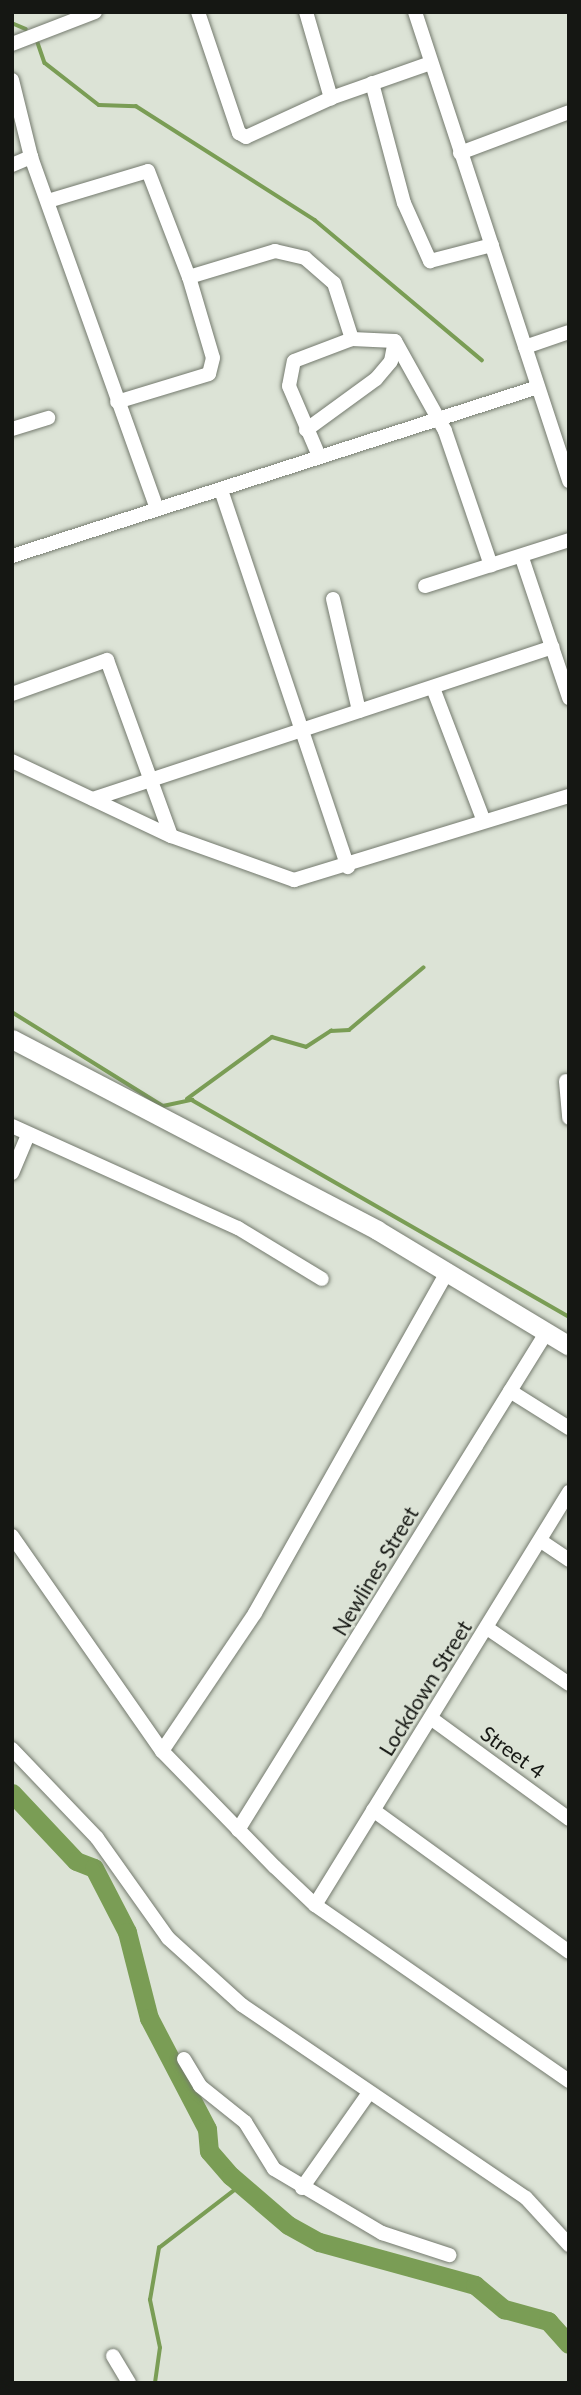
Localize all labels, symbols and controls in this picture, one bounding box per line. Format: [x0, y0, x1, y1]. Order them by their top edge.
street label: Newlines Street [327, 1502, 423, 1640]
street label: Lockdown Street [373, 1616, 477, 1760]
street label: Street 4 [476, 1720, 550, 1784]

